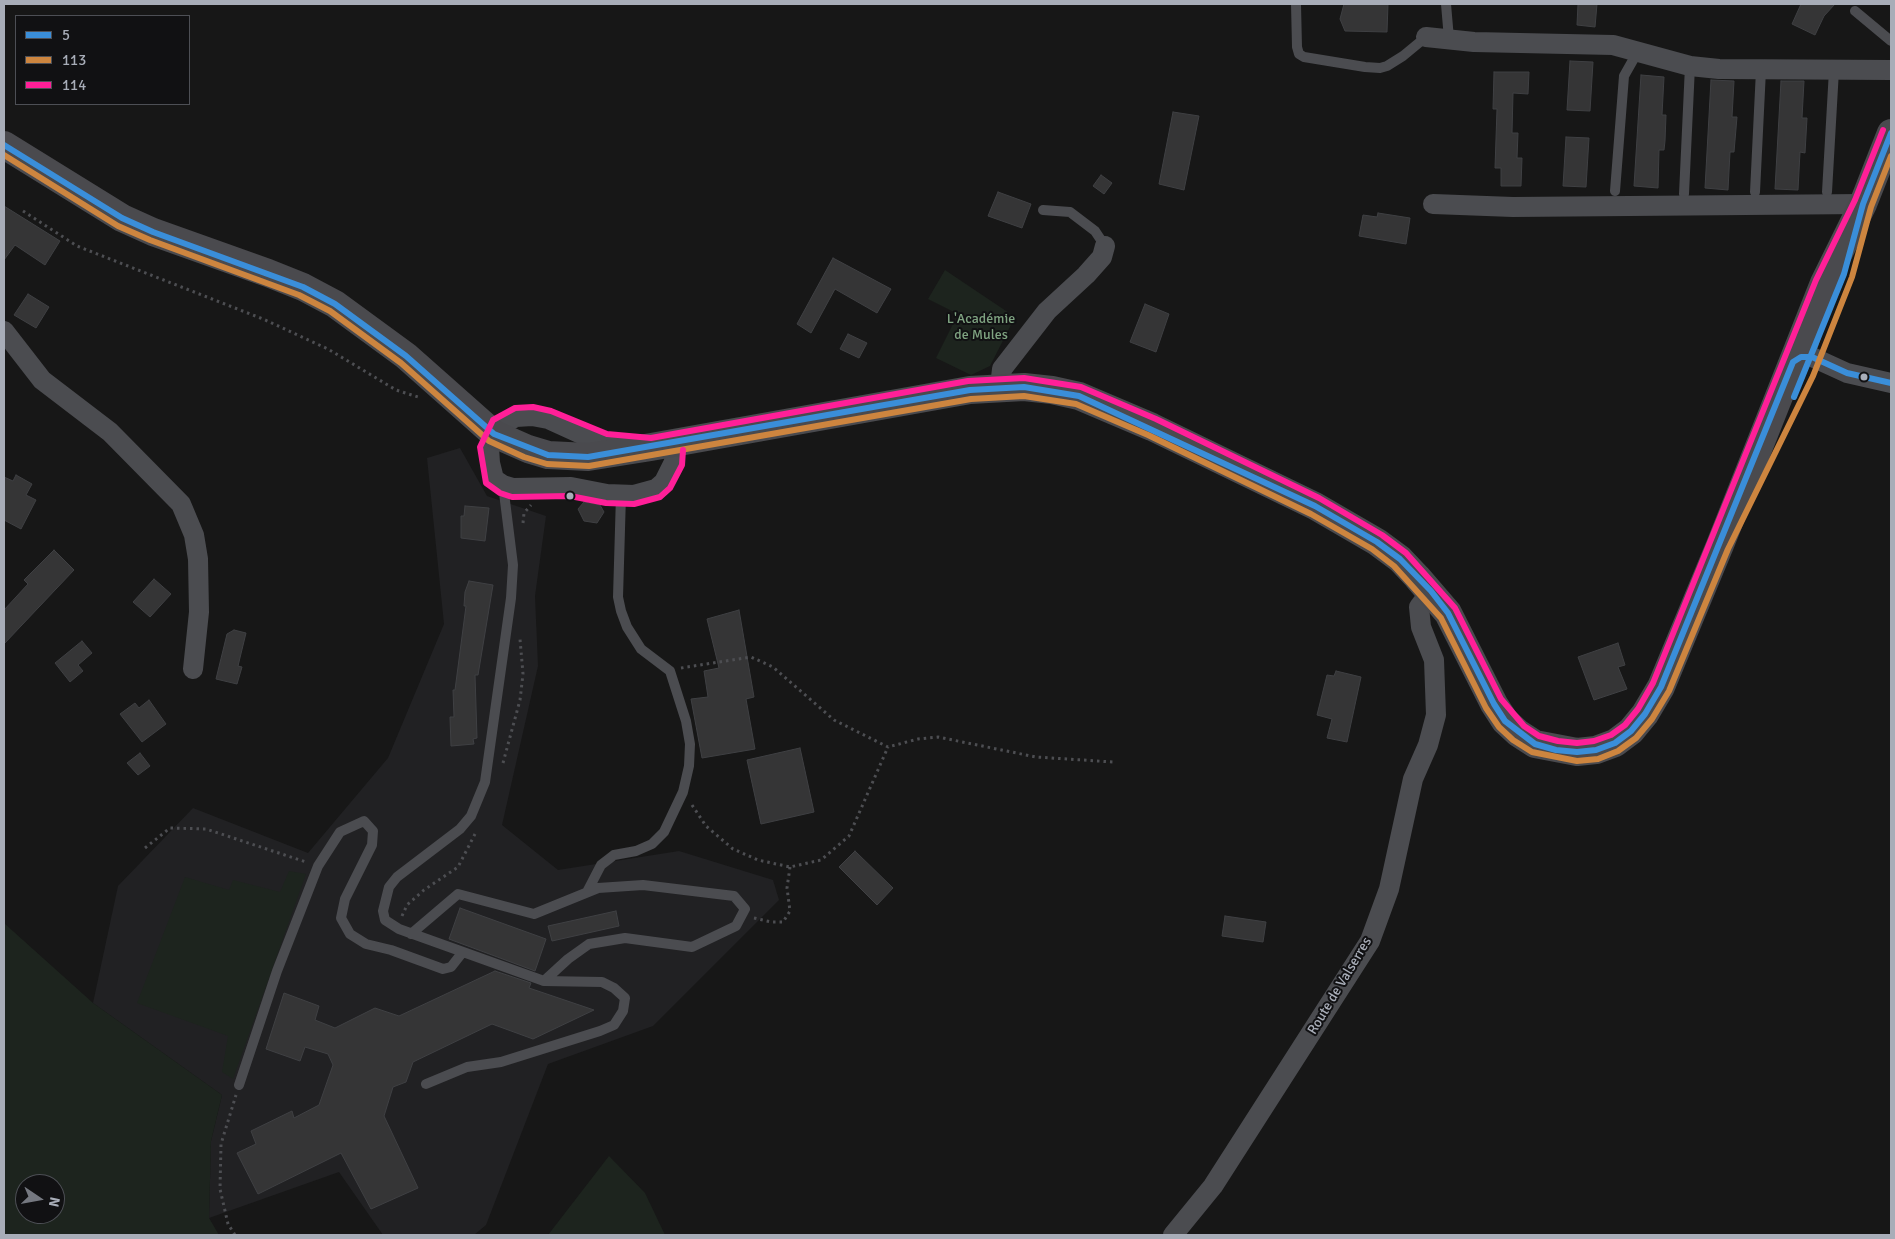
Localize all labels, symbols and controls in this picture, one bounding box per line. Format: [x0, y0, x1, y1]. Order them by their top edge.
legend [15, 15, 190, 105]
text: 5 [62, 26, 70, 44]
text: 113 [62, 51, 86, 69]
text: 114 [62, 76, 86, 94]
park label: L'Académie de Mules [947, 311, 1015, 344]
unlabelled marker [1859, 372, 1869, 382]
unlabelled marker [565, 491, 575, 501]
street label: Route de Valserres [1304, 934, 1376, 1038]
north arrow [15, 1174, 65, 1224]
text: N [45, 1195, 64, 1209]

